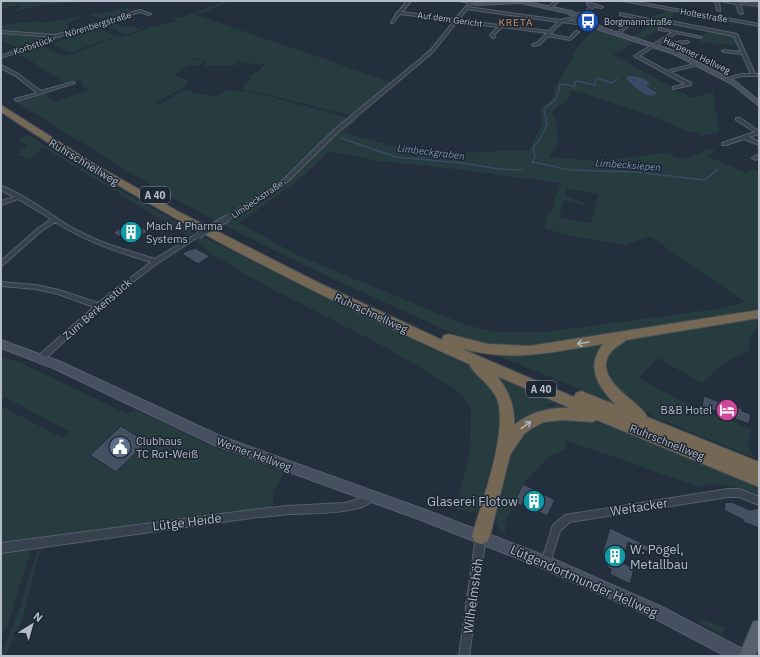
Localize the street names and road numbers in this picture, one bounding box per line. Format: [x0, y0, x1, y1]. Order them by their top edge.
street label: Holtestraße [679, 5, 729, 25]
street label: Nörenbergstraße [63, 9, 133, 39]
street label: Auf dem Gericht [417, 9, 483, 29]
street label: Korbstück [12, 33, 54, 57]
street label: Harpener Hellweg [662, 34, 732, 76]
street label: Ruhrschnellweg [46, 136, 122, 188]
street label: Limbeckstraße [229, 178, 285, 220]
road number: A 40 [140, 187, 170, 203]
street label: Zum Berkenstück [60, 275, 134, 343]
street label: Ruhrschnellweg [332, 290, 410, 336]
road number: A 40 [526, 381, 556, 397]
street label: Ruhrschnellweg [628, 421, 706, 463]
street label: Werner Hellweg [215, 434, 293, 474]
street label: Weitacker [609, 494, 669, 520]
street label: Lütge Heide [151, 509, 223, 535]
street label: Lütgendortmunder Hellweg [508, 541, 660, 621]
street label: Wilhelmshöh [459, 557, 487, 635]

